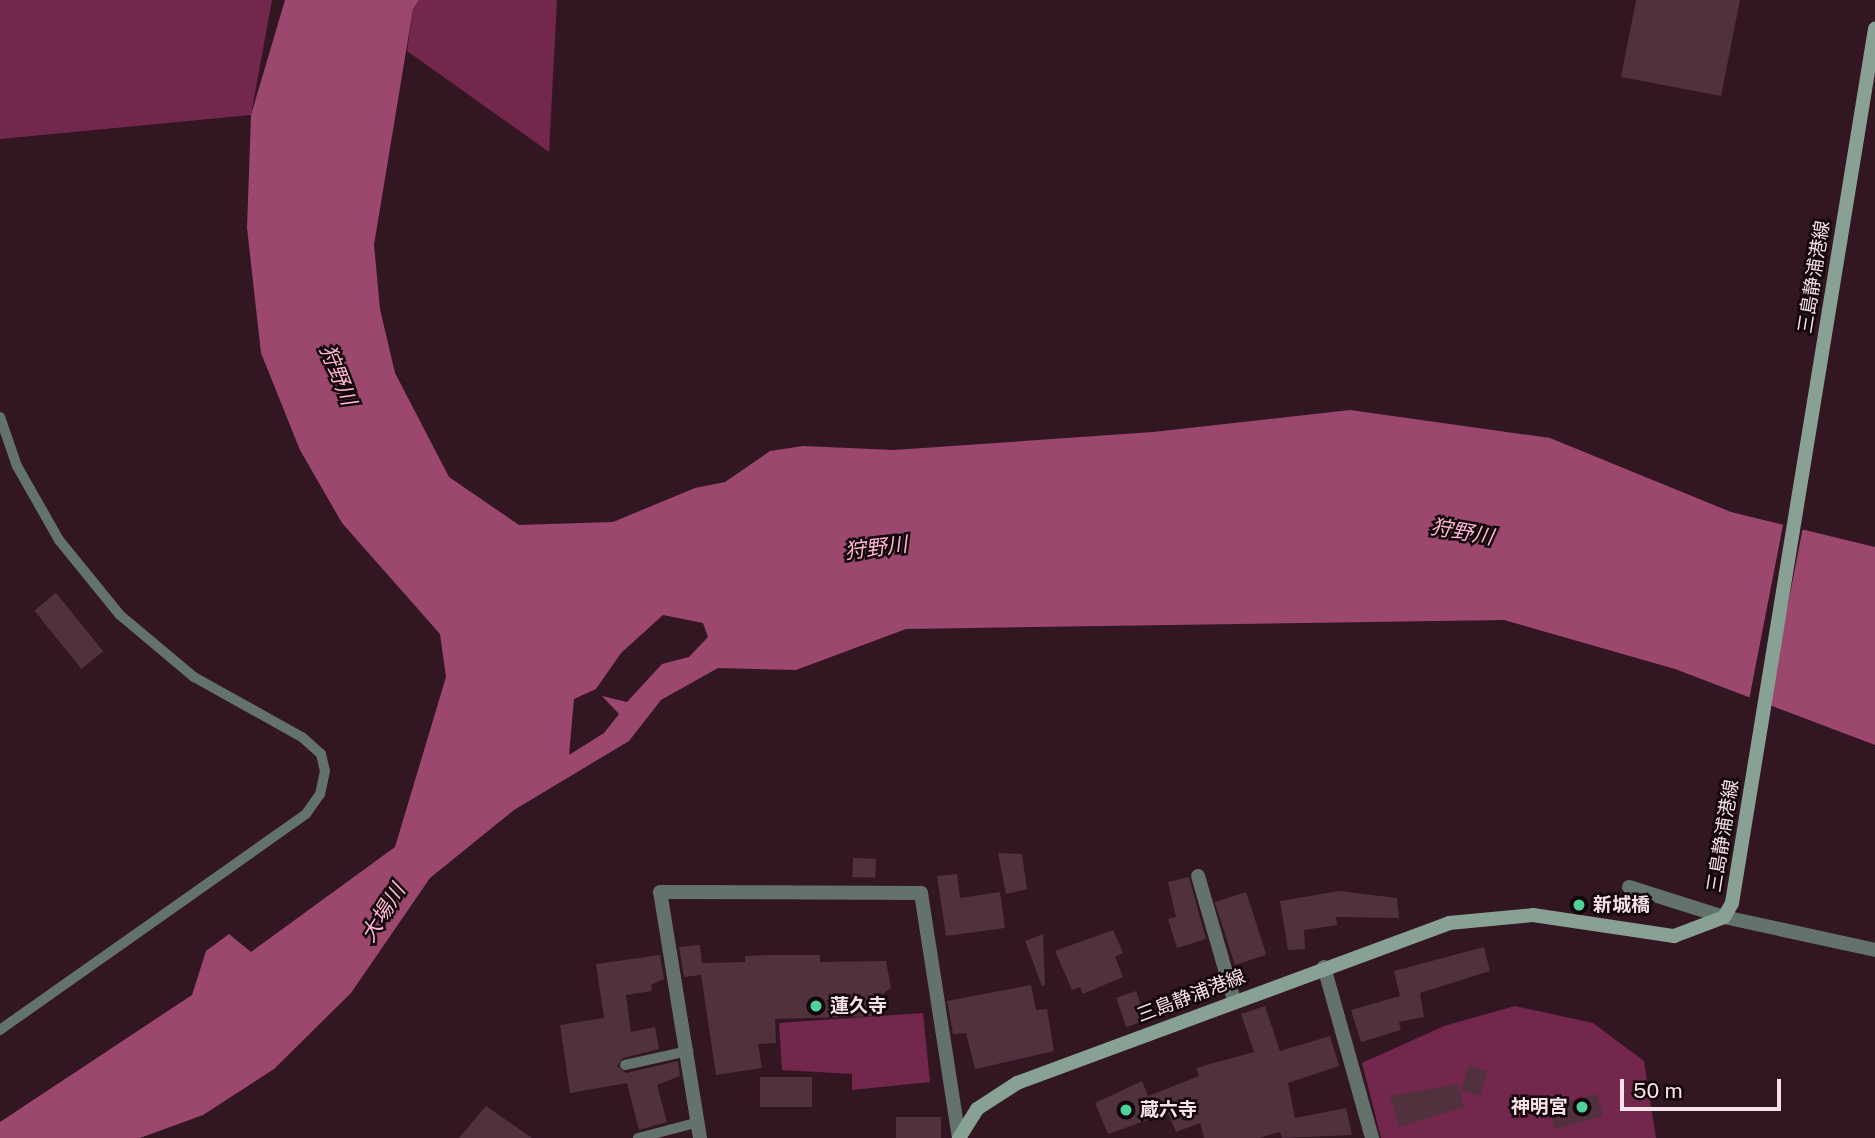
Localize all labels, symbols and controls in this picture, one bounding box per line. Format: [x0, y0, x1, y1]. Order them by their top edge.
street label: 三島静浦港線 [1794, 219, 1834, 335]
water label: 狩野川 [315, 341, 361, 409]
water label: 狩野川 [1429, 514, 1495, 550]
water label: 狩野川 [843, 532, 909, 564]
street label: 三島静浦港線 [1703, 778, 1743, 894]
water label: 大場川 [356, 880, 410, 946]
place label: 新城橋 [1593, 894, 1650, 916]
marker: 新城橋 [1571, 897, 1587, 913]
street label: 三島静浦港線 [1134, 965, 1248, 1027]
place label: 蓮久寺 [830, 995, 887, 1017]
marker: 蓮久寺 [808, 998, 824, 1014]
scale bar [1623, 1064, 1784, 1108]
text: 50 m [1633, 1078, 1683, 1103]
place label: 神明宮 [1511, 1096, 1568, 1118]
place label: 蔵六寺 [1140, 1099, 1197, 1121]
marker: 神明宮 [1574, 1099, 1590, 1115]
marker: 蔵六寺 [1118, 1102, 1134, 1118]

